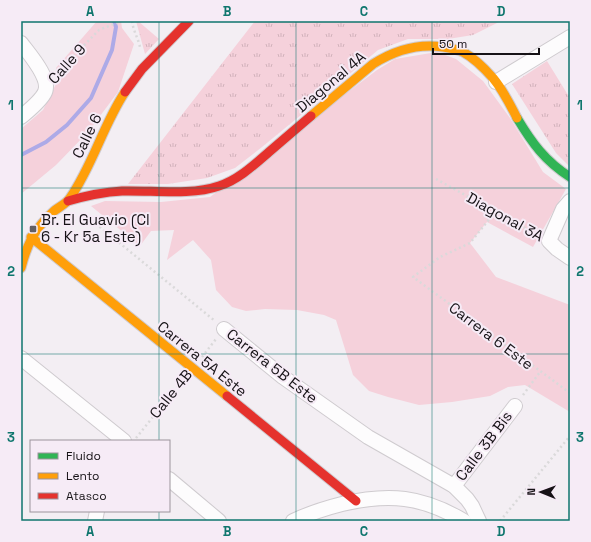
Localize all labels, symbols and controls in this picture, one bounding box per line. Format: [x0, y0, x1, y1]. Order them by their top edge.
text: A [86, 3, 95, 20]
text: B [223, 3, 232, 20]
text: C [360, 3, 368, 20]
text: D [497, 3, 506, 20]
scale bar [433, 30, 539, 56]
text: 50 m [439, 36, 467, 52]
street label: Calle 9 [44, 40, 90, 88]
street label: Diagonal 4A [292, 47, 370, 116]
text: 1 [8, 97, 14, 114]
text: 1 [577, 97, 583, 114]
street label: Calle 6 [68, 110, 106, 161]
street label: Diagonal 3A [464, 188, 547, 246]
place label: Br. El Guavio (Cl 6 - Kr 5a Este) [41, 210, 150, 247]
marker: Br. El Guavio (Cl 6 - Kr 5a Este) [28, 224, 38, 234]
text: 2 [7, 263, 15, 280]
text: 2 [576, 263, 584, 280]
street label: Carrera 6 Este [445, 298, 537, 374]
street label: Carrera 5A Este [154, 317, 251, 401]
street label: Carrera 5B Este [223, 324, 322, 407]
street label: Calle 4B [145, 365, 196, 422]
street label: Calle 3B Bis [451, 407, 516, 484]
text: 3 [7, 429, 15, 446]
text: 3 [576, 429, 584, 446]
legend [30, 440, 170, 512]
text: Fluido [66, 448, 101, 464]
text: Lento [66, 468, 100, 484]
north arrow [521, 472, 561, 512]
text: Atasco [66, 488, 107, 504]
text: N [524, 488, 538, 496]
text: A [86, 523, 95, 540]
text: B [223, 523, 232, 540]
text: C [360, 523, 368, 540]
text: D [497, 523, 506, 540]

